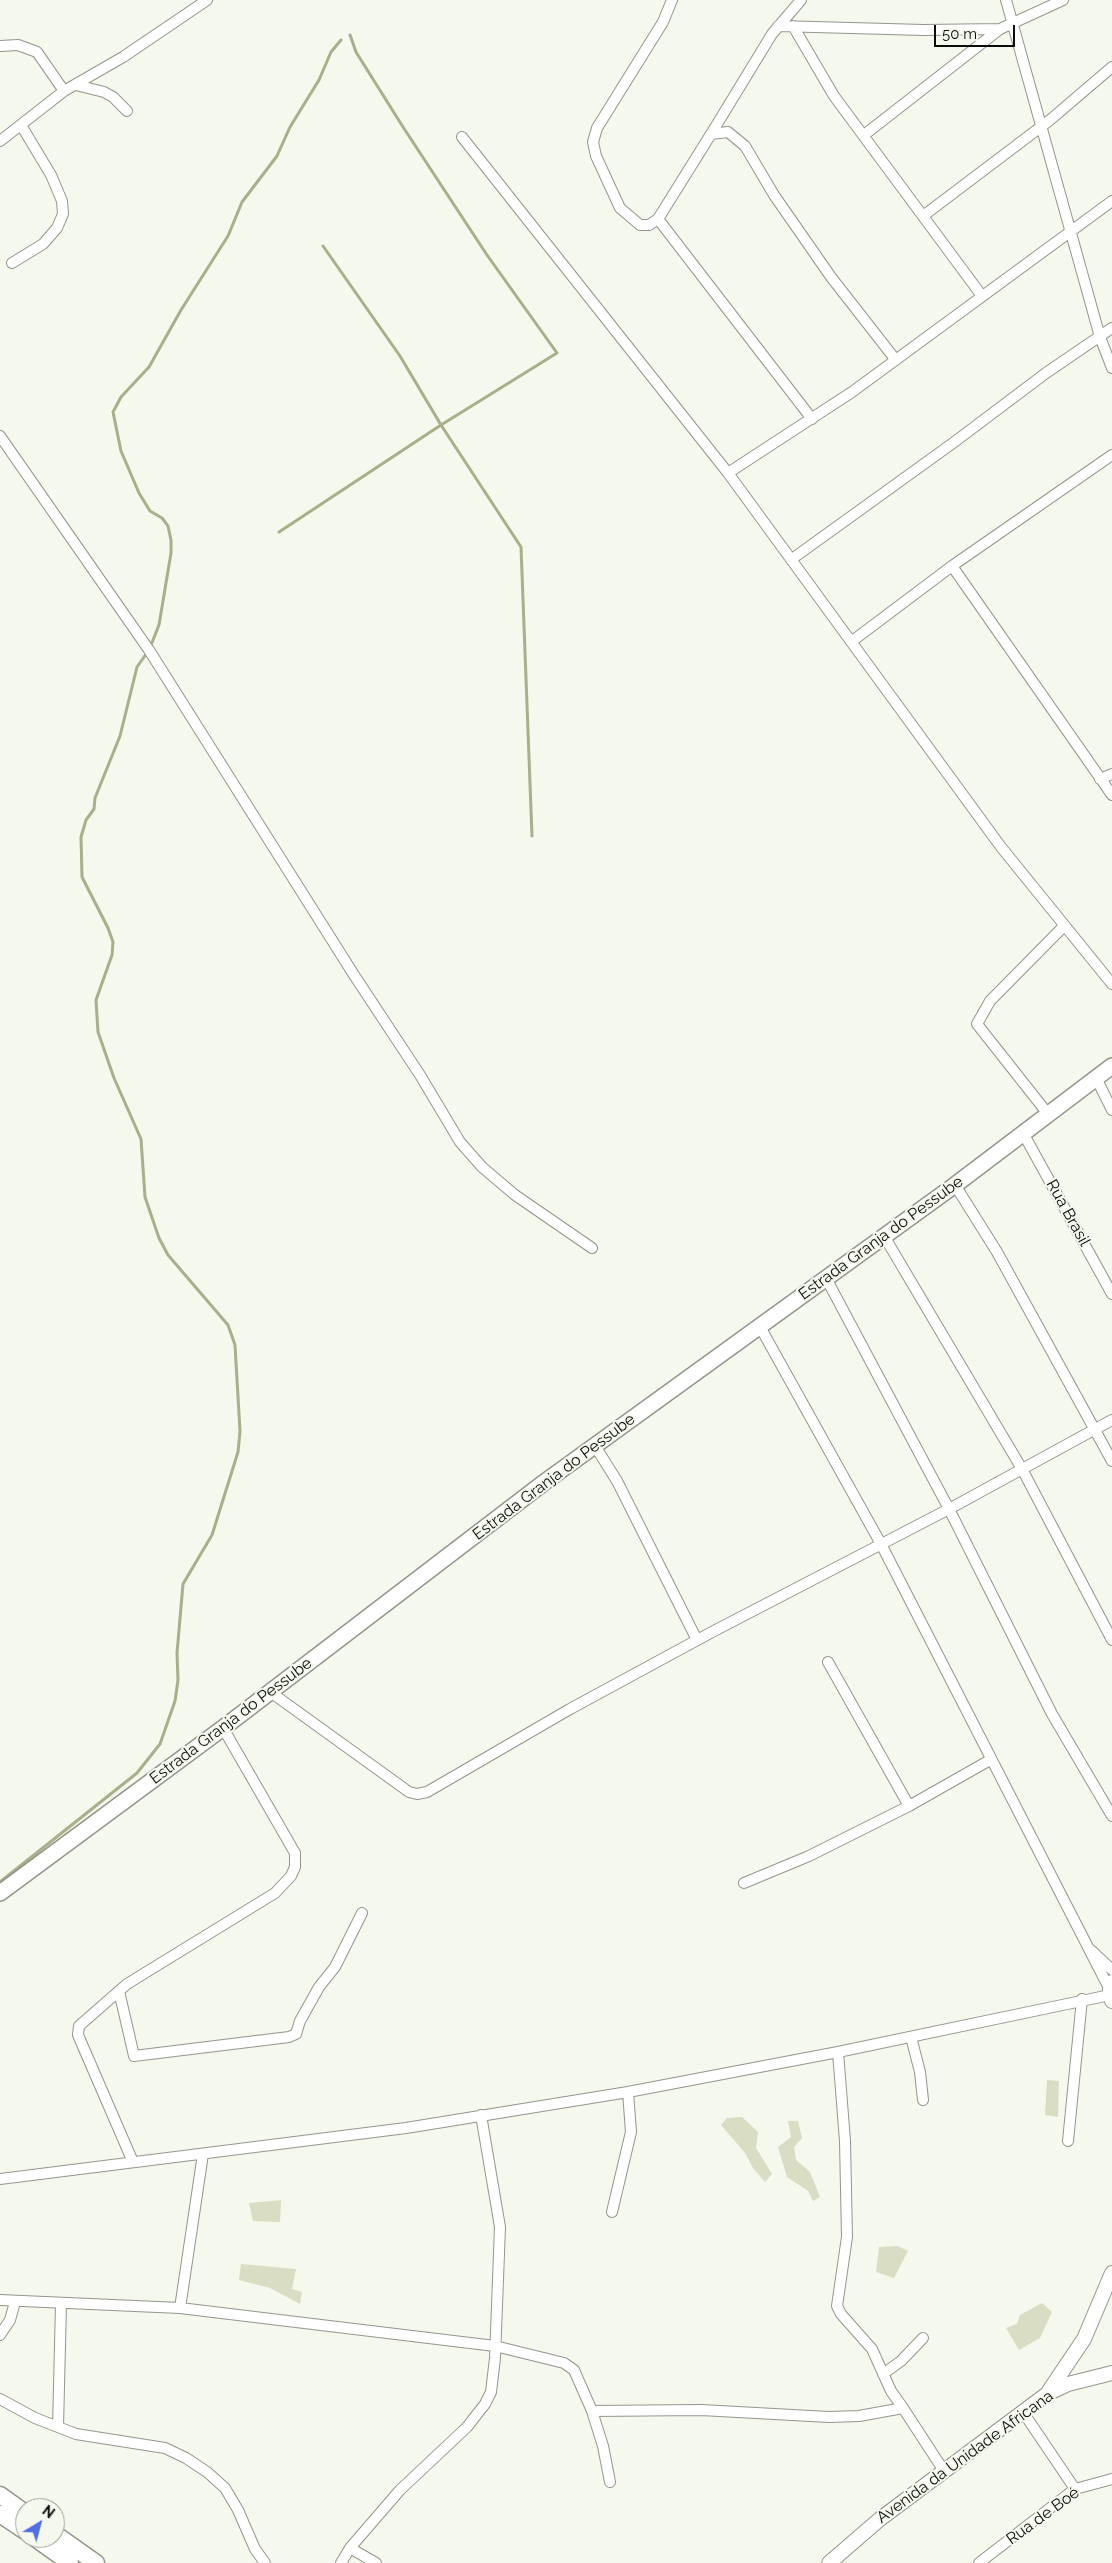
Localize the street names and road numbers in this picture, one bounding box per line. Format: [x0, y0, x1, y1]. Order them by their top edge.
street label: Estrada Granja do Pessube [795, 1172, 967, 1304]
street label: Rua Brasil [1042, 1176, 1094, 1250]
street label: Estrada Granja do Pessube [469, 1410, 639, 1544]
street label: Estrada Granja do Pessube [146, 1654, 316, 1788]
street label: Avenida da Unidade Africana [873, 2386, 1057, 2528]
street label: Rua de Boé [1003, 2483, 1083, 2549]

